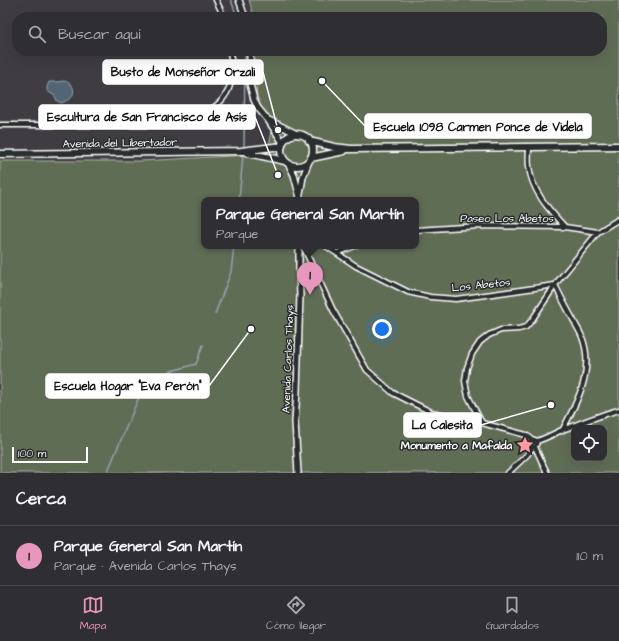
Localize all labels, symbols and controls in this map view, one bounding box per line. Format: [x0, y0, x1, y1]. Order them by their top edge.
search box [12, 12, 607, 56]
icon: search [26, 23, 48, 45]
text: Buscar aquí [58, 24, 140, 45]
callout: Busto de Monseñor Orzali [103, 60, 263, 84]
text: Busto de Monseñor Orzali [111, 64, 255, 81]
callout: Escultura de San Francisco de Asís [39, 105, 255, 129]
text: Escultura de San Francisco de Asís [47, 109, 247, 126]
callout: Escuela 1098 Carmen Ponce de Videla [365, 114, 591, 138]
text: Escuela 1098 Carmen Ponce de Videla [373, 119, 583, 136]
street label: Avenida del Libertador [63, 135, 177, 151]
popup [201, 197, 419, 249]
text: Parque General San Martín [216, 204, 404, 225]
street label: Paseo Los Abetos [460, 211, 554, 226]
text: Parque [216, 225, 258, 243]
pin: 1 [297, 262, 323, 295]
street label: Los Abetos [451, 274, 512, 296]
street label: Avenida Carlos Thays [279, 304, 298, 413]
your location [372, 319, 392, 339]
callout: Escuela Hogar "Eva Perón" [46, 374, 209, 398]
text: Escuela Hogar "Eva Perón" [54, 378, 202, 397]
callout: La Calesita [404, 413, 481, 437]
text: La Calesita [412, 417, 473, 434]
map controls [571, 425, 607, 461]
button: locate [571, 425, 607, 461]
place icon: Monumento a Mafalda [515, 435, 535, 455]
place label: Monumento a Mafalda [401, 438, 512, 453]
scale bar [12, 445, 88, 464]
text: 100 m [18, 446, 46, 461]
text: Cerca [16, 487, 66, 511]
text: Parque General San Martín [54, 536, 242, 557]
text: 1 [28, 547, 30, 565]
text: 110 m [576, 547, 603, 565]
text: Parque · Avenida Carlos Thays [54, 557, 237, 575]
tab: Mapa [80, 594, 106, 633]
tab: Cómo llegar [266, 594, 326, 633]
tab: Guardados [486, 594, 539, 633]

